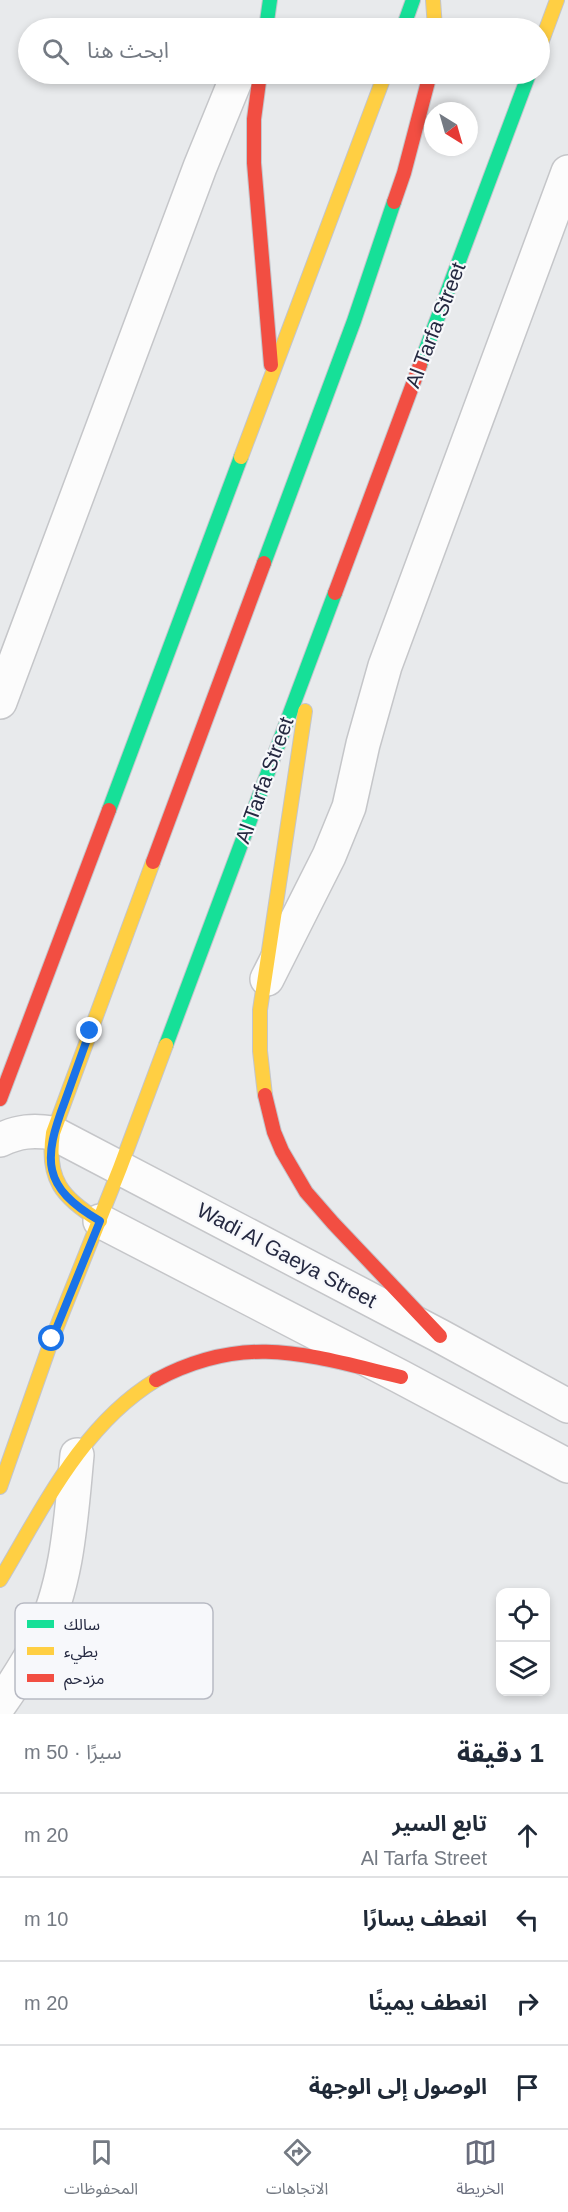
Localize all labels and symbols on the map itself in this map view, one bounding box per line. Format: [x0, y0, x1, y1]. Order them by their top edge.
north arrow [424, 102, 478, 156]
street label: Al Tarfa Street [400, 259, 470, 391]
street label: Al Tarfa Street [231, 714, 298, 846]
route end [76, 1017, 102, 1043]
street label: Wadi Al Gaeya Street [193, 1198, 381, 1312]
route start [38, 1325, 64, 1351]
legend [15, 1603, 213, 1699]
text: سالك [64, 1616, 100, 1633]
text: بطيء [64, 1643, 98, 1664]
text: مزدحم [64, 1670, 104, 1691]

